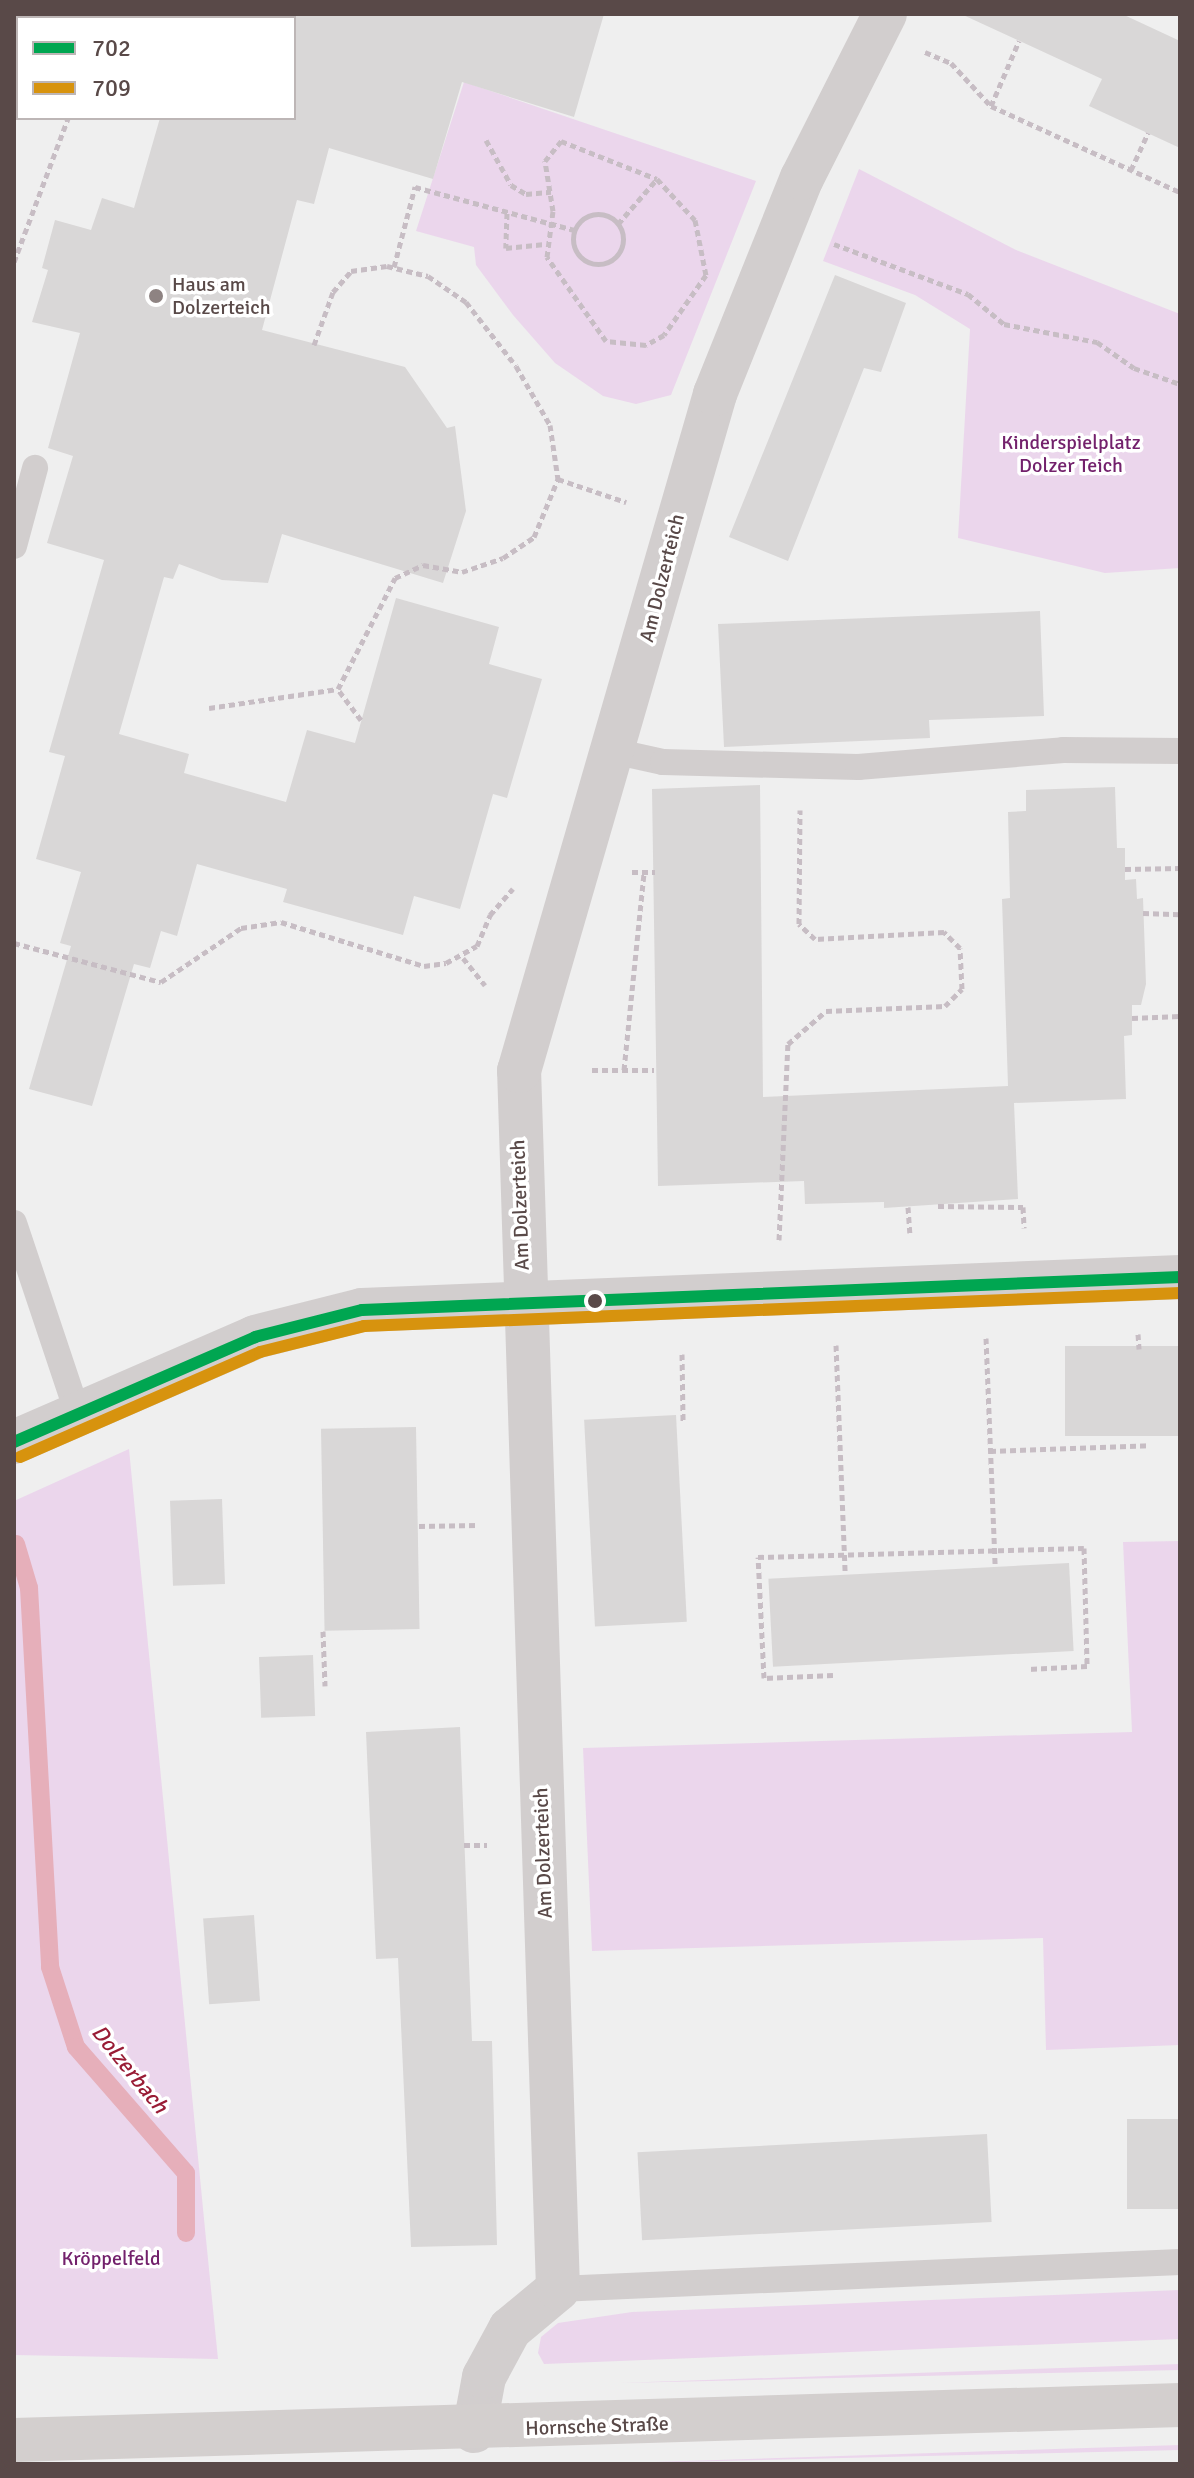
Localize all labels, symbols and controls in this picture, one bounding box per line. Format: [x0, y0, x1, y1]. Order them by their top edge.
legend [16, 16, 296, 120]
text: 702 [92, 33, 131, 63]
text: 709 [92, 73, 131, 103]
place label: Haus am Dolzerteich [172, 272, 271, 319]
marker: Haus am Dolzerteich [147, 287, 165, 305]
park label: Kinderspielplatz Dolzer Teich [1001, 430, 1141, 477]
street label: Am Dolzerteich [634, 511, 690, 645]
street label: Am Dolzerteich [506, 1139, 534, 1271]
unlabelled marker [587, 1293, 603, 1309]
street label: Am Dolzerteich [529, 1787, 557, 1919]
water label: Dolzerbach [86, 2019, 174, 2119]
park label: Kröppelfeld [61, 2246, 161, 2270]
street label: Hornsche Straße [525, 2412, 669, 2440]

